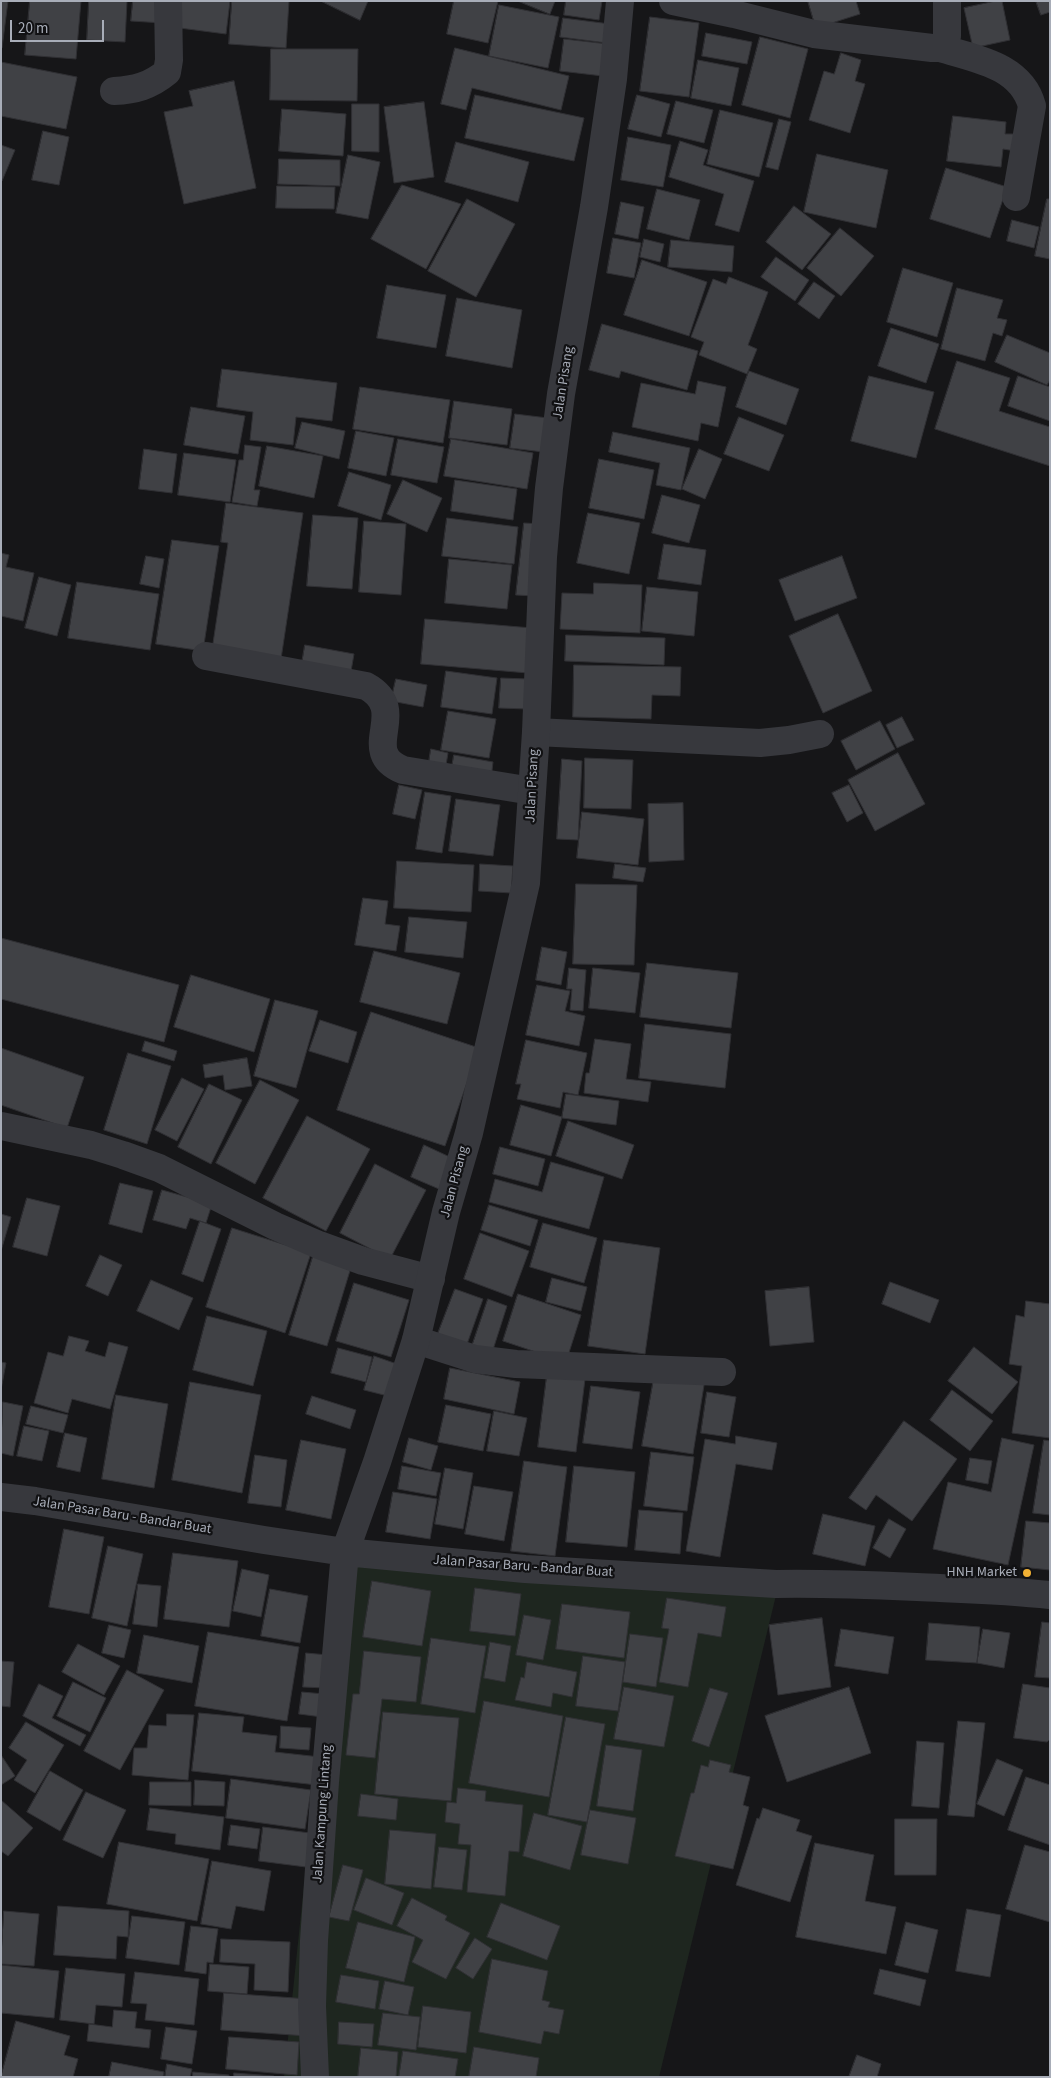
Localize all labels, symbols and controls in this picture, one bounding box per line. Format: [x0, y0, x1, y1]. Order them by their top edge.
scale bar [12, 10, 106, 42]
text: 20 m [18, 18, 48, 39]
street label: Jalan Pisang [550, 345, 578, 421]
street label: Jalan Pisang [523, 749, 543, 823]
street label: Jalan Pisang [437, 1144, 473, 1220]
street label: Jalan Pasar Baru - Bandar Buat [32, 1494, 212, 1538]
street label: Jalan Pasar Baru - Bandar Buat [432, 1552, 614, 1582]
place label: HNH Market [947, 1565, 1017, 1581]
marker: HNH Market [1021, 1567, 1033, 1579]
street label: Jalan Kampung Lintang [310, 1744, 336, 1884]

